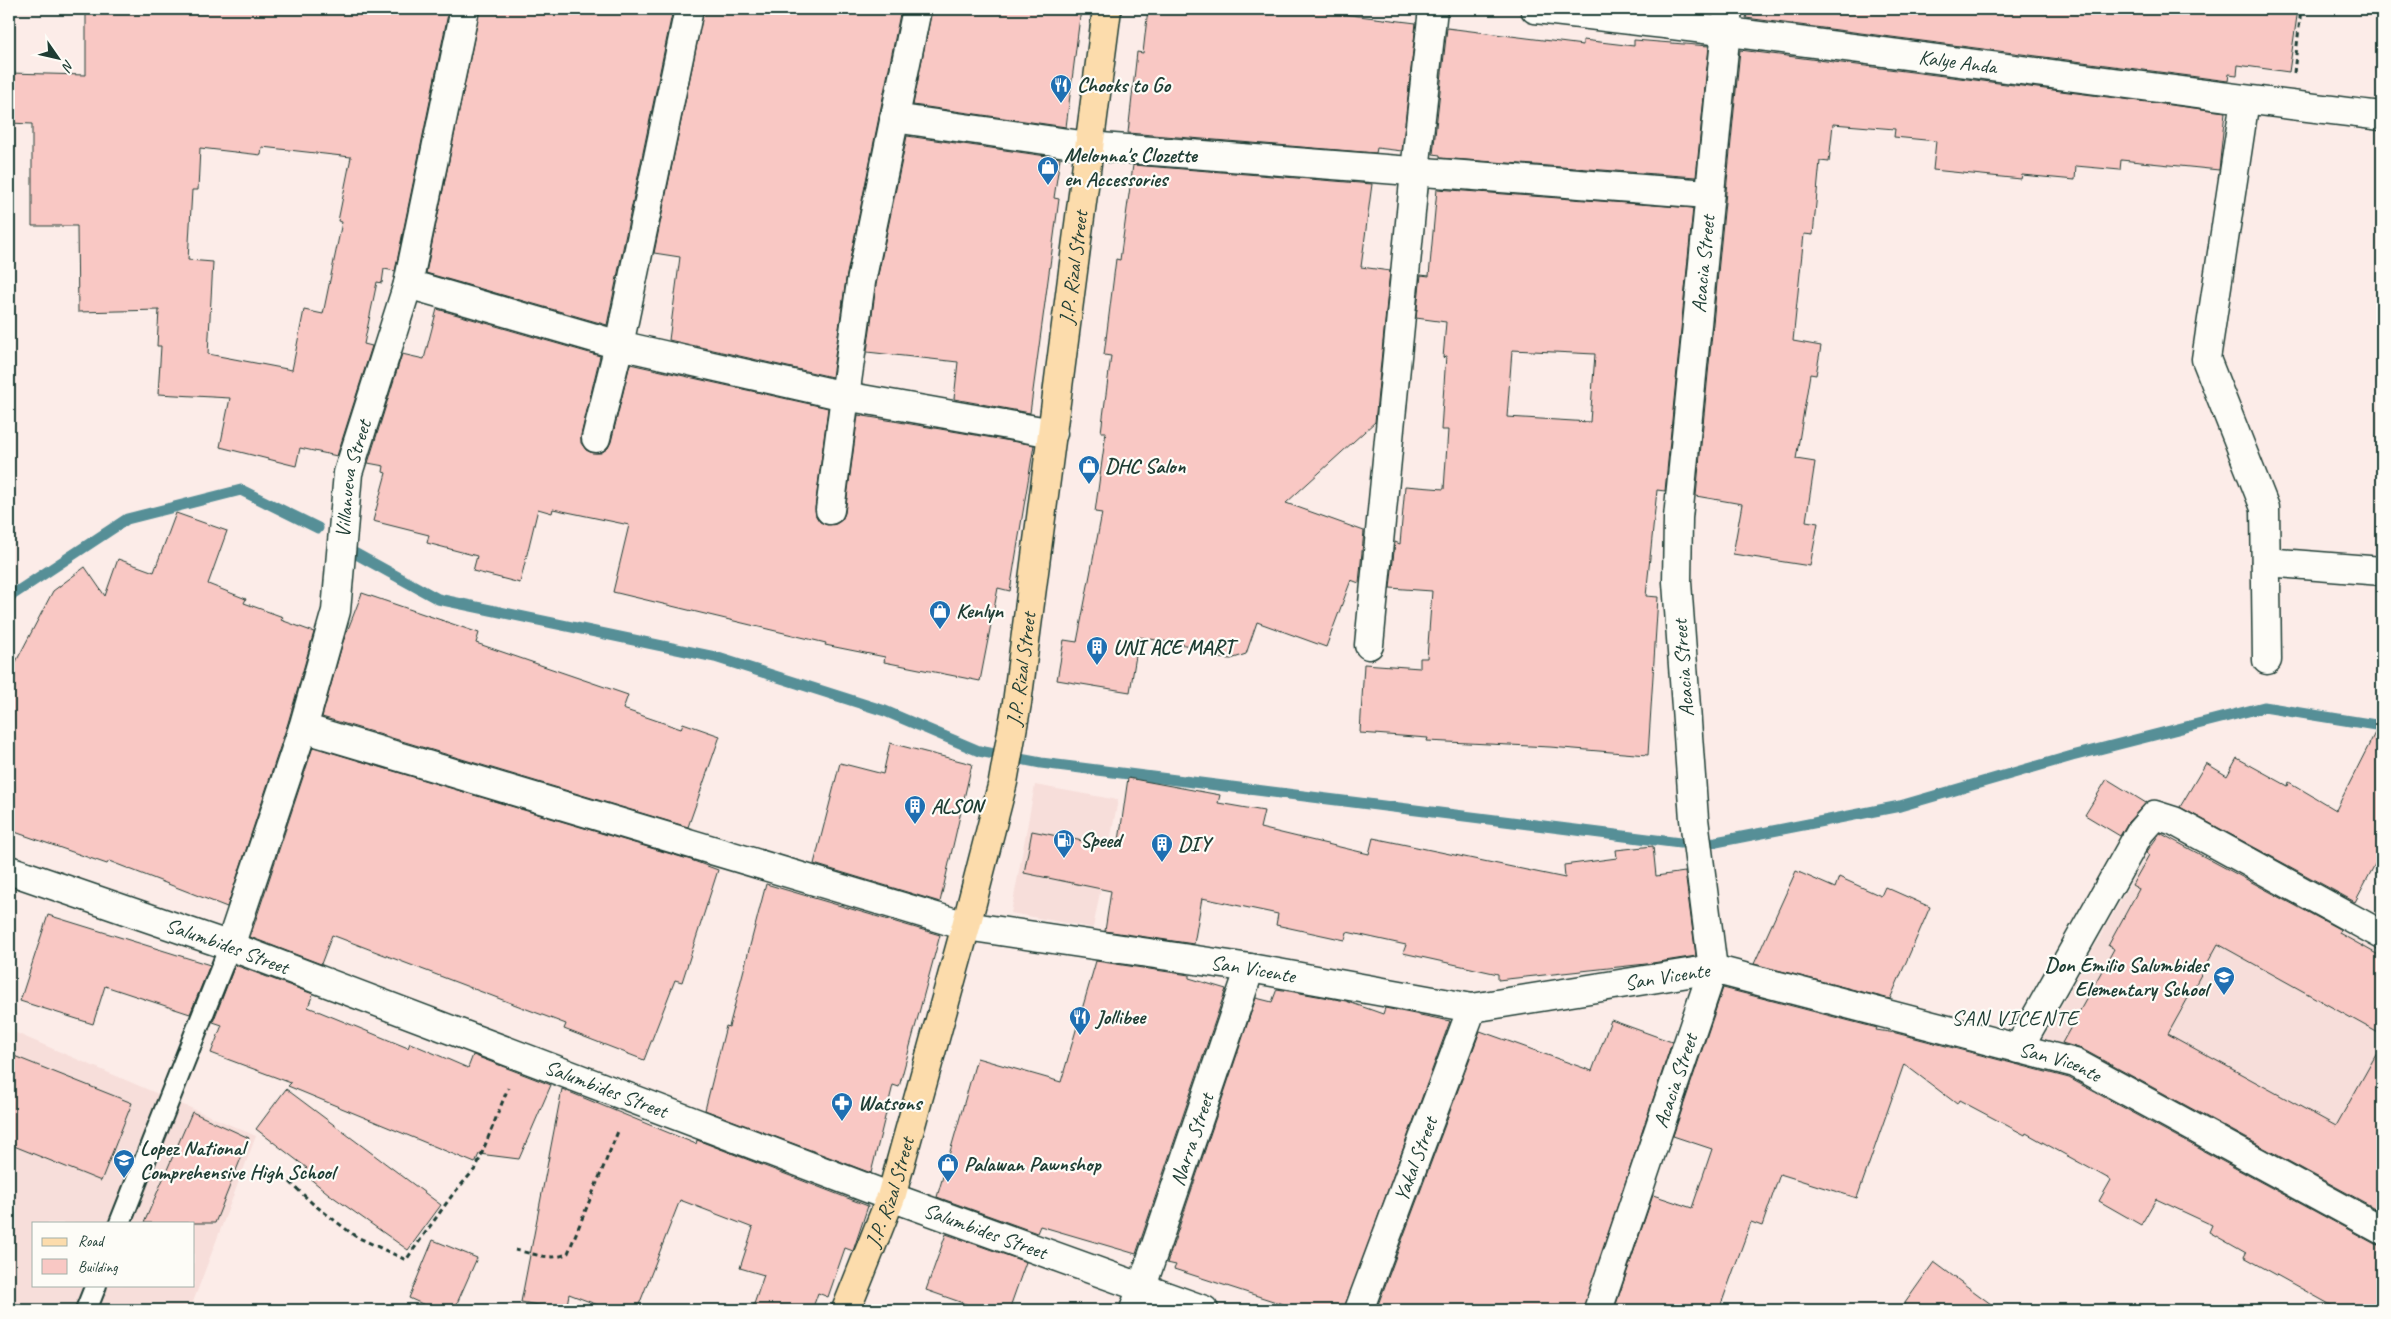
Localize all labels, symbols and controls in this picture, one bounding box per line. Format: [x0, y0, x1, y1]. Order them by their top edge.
north arrow [32, 32, 82, 82]
street label: Kalye Anda [1917, 44, 2001, 80]
text: N [58, 57, 78, 75]
place label: Chooks to Go [1077, 72, 1171, 98]
restaurant icon: Chooks to Go [1049, 73, 1073, 104]
place label: Melonna's Clozette en Accessories [1064, 142, 1199, 192]
shop icon: Melonna's Clozette en Accessories [1036, 155, 1060, 186]
street label: J.P. Rizal Street [1053, 207, 1094, 327]
street label: Acacia Street [1685, 212, 1721, 314]
street label: Villanueva Street [329, 415, 378, 539]
place label: DHC Salon [1105, 453, 1186, 479]
shop icon: DHC Salon [1077, 454, 1101, 485]
place label: Kenlyn [956, 598, 1004, 624]
shop icon: Kenlyn [928, 599, 952, 630]
street label: J.P. Rizal Street [1000, 609, 1042, 729]
street label: Acacia Street [1666, 616, 1699, 718]
place label: UNI ACE MART [1113, 634, 1239, 660]
building icon: UNI ACE MART [1085, 635, 1109, 666]
place label: ALSON [931, 793, 986, 819]
building icon: ALSON [903, 794, 927, 825]
place label: Speed [1080, 827, 1124, 853]
fuel station icon: Speed [1052, 828, 1076, 859]
place label: DIY [1178, 831, 1215, 857]
building icon: DIY [1150, 832, 1174, 863]
street label: Salumbides Street [162, 912, 294, 981]
street label: San Vicente [1209, 949, 1299, 989]
place label: Don Emilio Salumbides Elementary School [2045, 952, 2212, 1002]
street label: San Vicente [1623, 956, 1713, 996]
school or university icon: Don Emilio Salumbides Elementary School [2212, 965, 2236, 996]
place label: Jollibee [1094, 1004, 1147, 1030]
district label: SAN VICENTE [1951, 1004, 2081, 1032]
restaurant icon: Jollibee [1068, 1005, 1092, 1036]
street label: Acacia Street [1647, 1028, 1704, 1131]
street label: San Vicente [2016, 1036, 2108, 1089]
street label: Salumbides Street [541, 1054, 673, 1125]
street label: Narra Street [1164, 1088, 1220, 1189]
place label: Watsons [858, 1090, 924, 1116]
pharmacy icon: Watsons [830, 1091, 854, 1122]
street label: Yakal Street [1388, 1111, 1444, 1205]
street label: J.P. Rizal Street [859, 1132, 920, 1252]
place label: Lopez National Comprehensive High School [140, 1135, 339, 1185]
school or university icon: Lopez National Comprehensive High School [112, 1148, 136, 1179]
place label: Palawan Pawnshop [964, 1151, 1103, 1177]
shop icon: Palawan Pawnshop [936, 1152, 960, 1183]
street label: Salumbides Street [920, 1197, 1052, 1266]
legend [32, 1222, 195, 1286]
text: Road [78, 1232, 105, 1251]
text: Building [78, 1258, 118, 1277]

